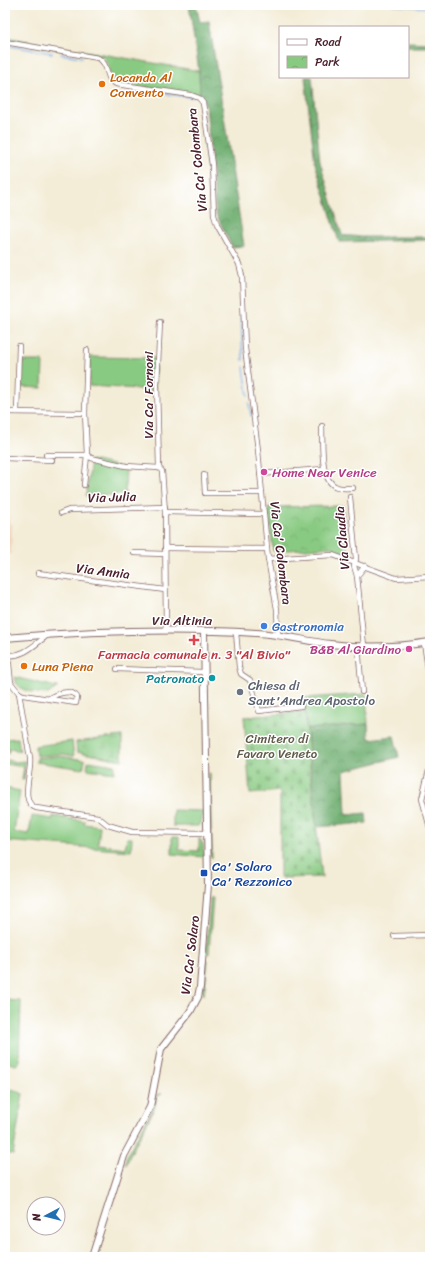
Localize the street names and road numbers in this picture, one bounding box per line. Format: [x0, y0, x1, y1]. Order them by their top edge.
street label: Via Ca' Colombara [180, 107, 214, 213]
street label: Via Ca' Fornoni [137, 351, 160, 439]
street label: Via Julia [88, 485, 137, 509]
street label: Via Ca' Colombara [263, 500, 299, 607]
street label: Via Claudia [328, 505, 356, 571]
street label: Via Annia [75, 556, 132, 586]
street label: Via Altinia [152, 609, 212, 632]
street label: Via Ca' Solaro [174, 914, 206, 996]

